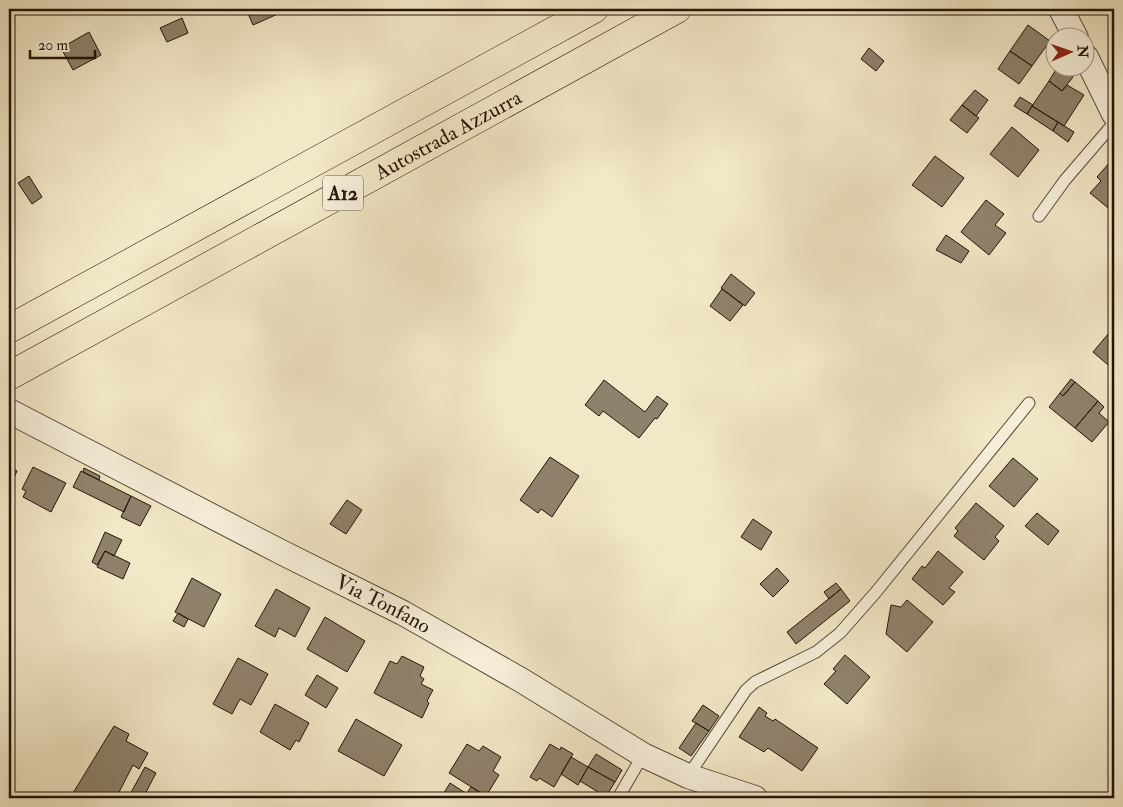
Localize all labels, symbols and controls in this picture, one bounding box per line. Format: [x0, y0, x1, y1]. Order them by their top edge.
scale bar [30, 28, 95, 60]
north arrow [1046, 28, 1096, 78]
text: 20 m [38, 36, 68, 55]
text: N [1074, 44, 1091, 59]
street label: Autostrada Azzurra [369, 84, 527, 187]
road number: A12 [323, 176, 363, 210]
street label: Via Tonfano [331, 568, 436, 640]

